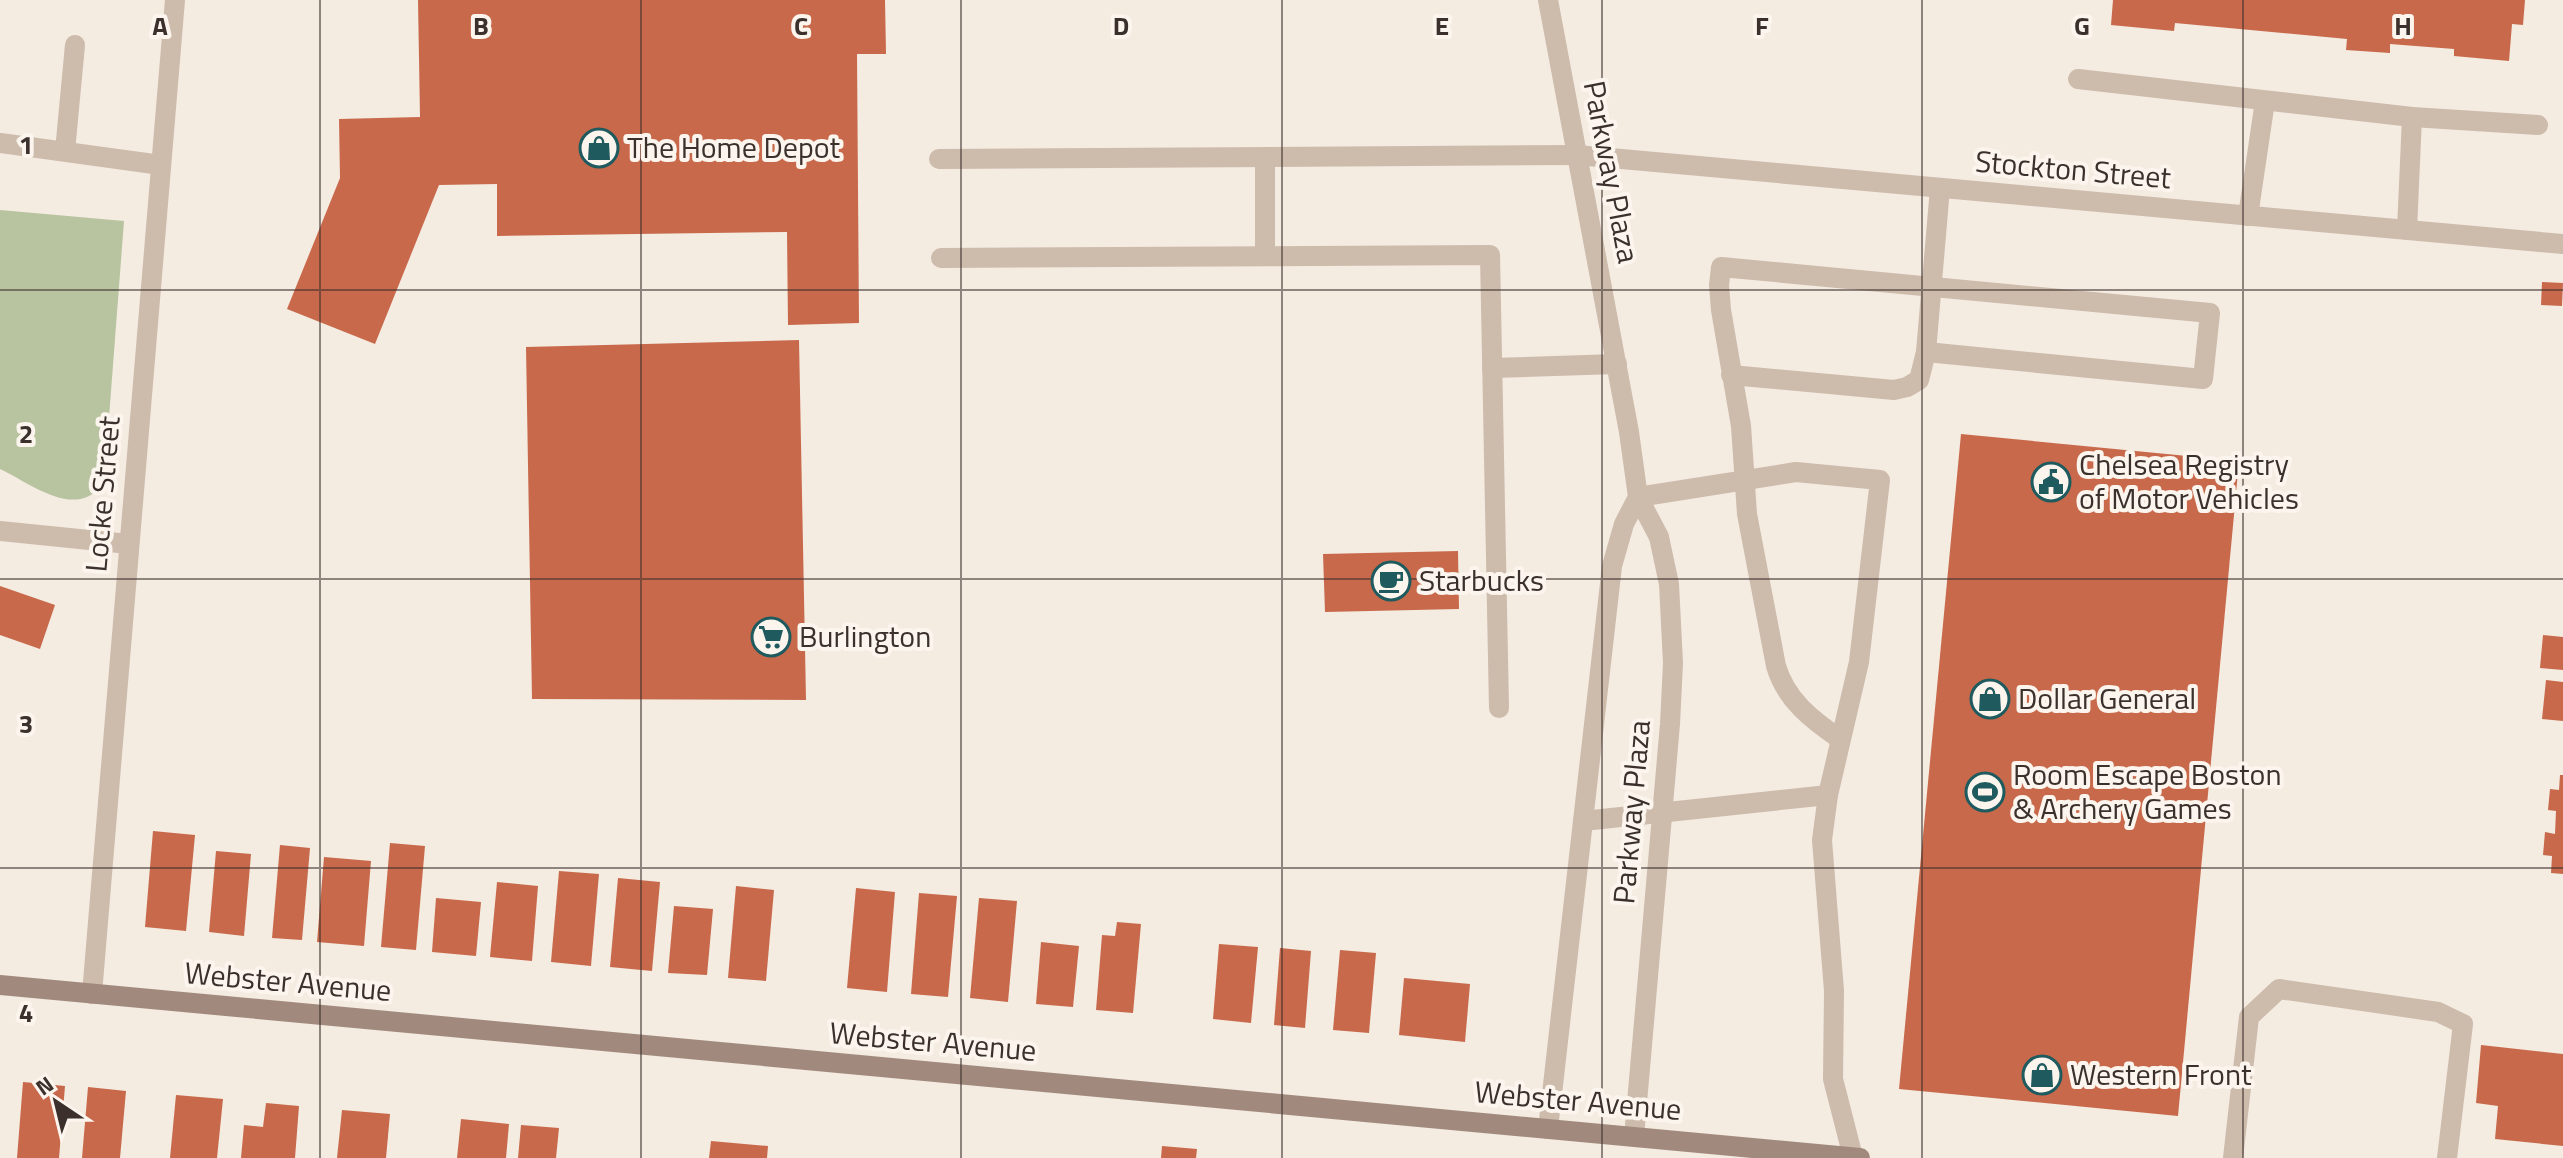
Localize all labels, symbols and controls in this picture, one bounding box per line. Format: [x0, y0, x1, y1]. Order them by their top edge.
text: A [152, 6, 168, 45]
text: B [473, 6, 489, 45]
text: C [794, 6, 808, 45]
text: D [1113, 6, 1129, 45]
text: E [1435, 6, 1449, 45]
text: F [1755, 6, 1769, 45]
text: G [2074, 6, 2090, 45]
text: H [2394, 6, 2412, 45]
street label: Parkway Plaza [1572, 77, 1652, 267]
place label: The Home Depot [627, 124, 840, 170]
text: 1 [19, 125, 33, 164]
shop icon: The Home Depot [578, 127, 620, 169]
street label: Stockton Street [1973, 138, 2173, 201]
text: 2 [19, 414, 33, 453]
street label: Locke Street [72, 414, 132, 574]
place label: Chelsea Registry of Motor Vehicles [2079, 441, 2299, 521]
public building icon: Chelsea Registry of Motor Vehicles [2030, 461, 2072, 503]
place label: Starbucks [1419, 557, 1544, 603]
cafe icon: Starbucks [1370, 560, 1412, 602]
place label: Burlington [799, 613, 931, 659]
supermarket icon: Burlington [750, 616, 792, 658]
place label: Dollar General [2018, 675, 2196, 721]
shop icon: Dollar General [1969, 678, 2011, 720]
text: 3 [19, 704, 33, 743]
street label: Parkway Plaza [1600, 718, 1662, 906]
place label: Room Escape Boston & Archery Games [2013, 751, 2282, 831]
sports icon: Room Escape Boston & Archery Games [1964, 771, 2006, 813]
street label: Webster Avenue [183, 949, 393, 1013]
text: 4 [19, 993, 33, 1032]
street label: Webster Avenue [828, 1009, 1038, 1073]
place label: Western Front [2070, 1051, 2252, 1097]
shop icon: Western Front [2021, 1054, 2063, 1096]
north arrow [16, 1062, 96, 1142]
text: N [29, 1067, 61, 1104]
street label: Webster Avenue [1473, 1068, 1683, 1132]

